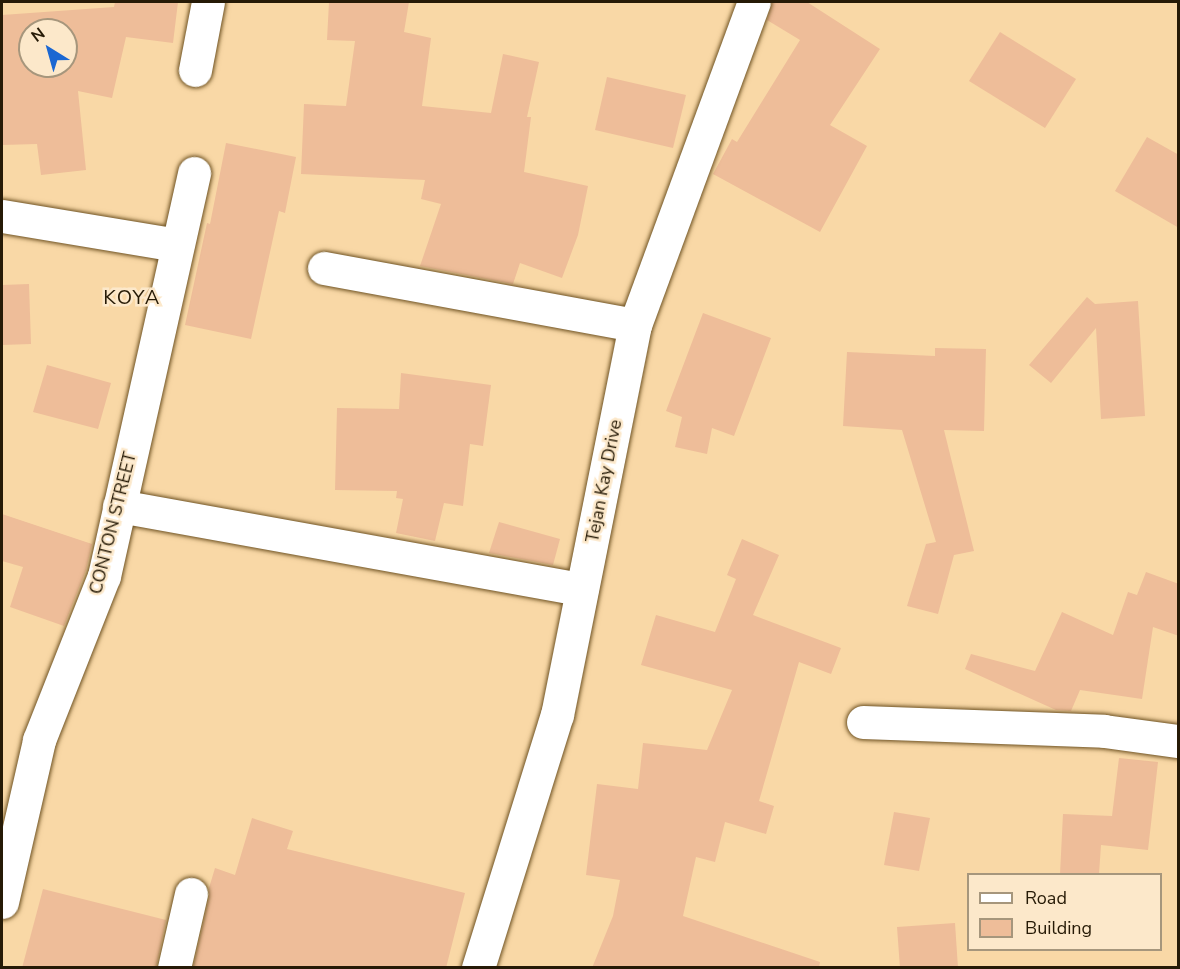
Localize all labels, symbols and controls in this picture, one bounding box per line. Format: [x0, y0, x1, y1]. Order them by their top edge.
north arrow [18, 18, 78, 78]
text: N [27, 23, 50, 48]
district label: KOYA [103, 285, 161, 309]
street label: Tejan Kay Drive [581, 418, 627, 544]
street label: CONTON STREET [85, 450, 141, 596]
legend [967, 873, 1162, 951]
text: Road [1025, 886, 1067, 910]
text: Building [1025, 916, 1092, 940]

